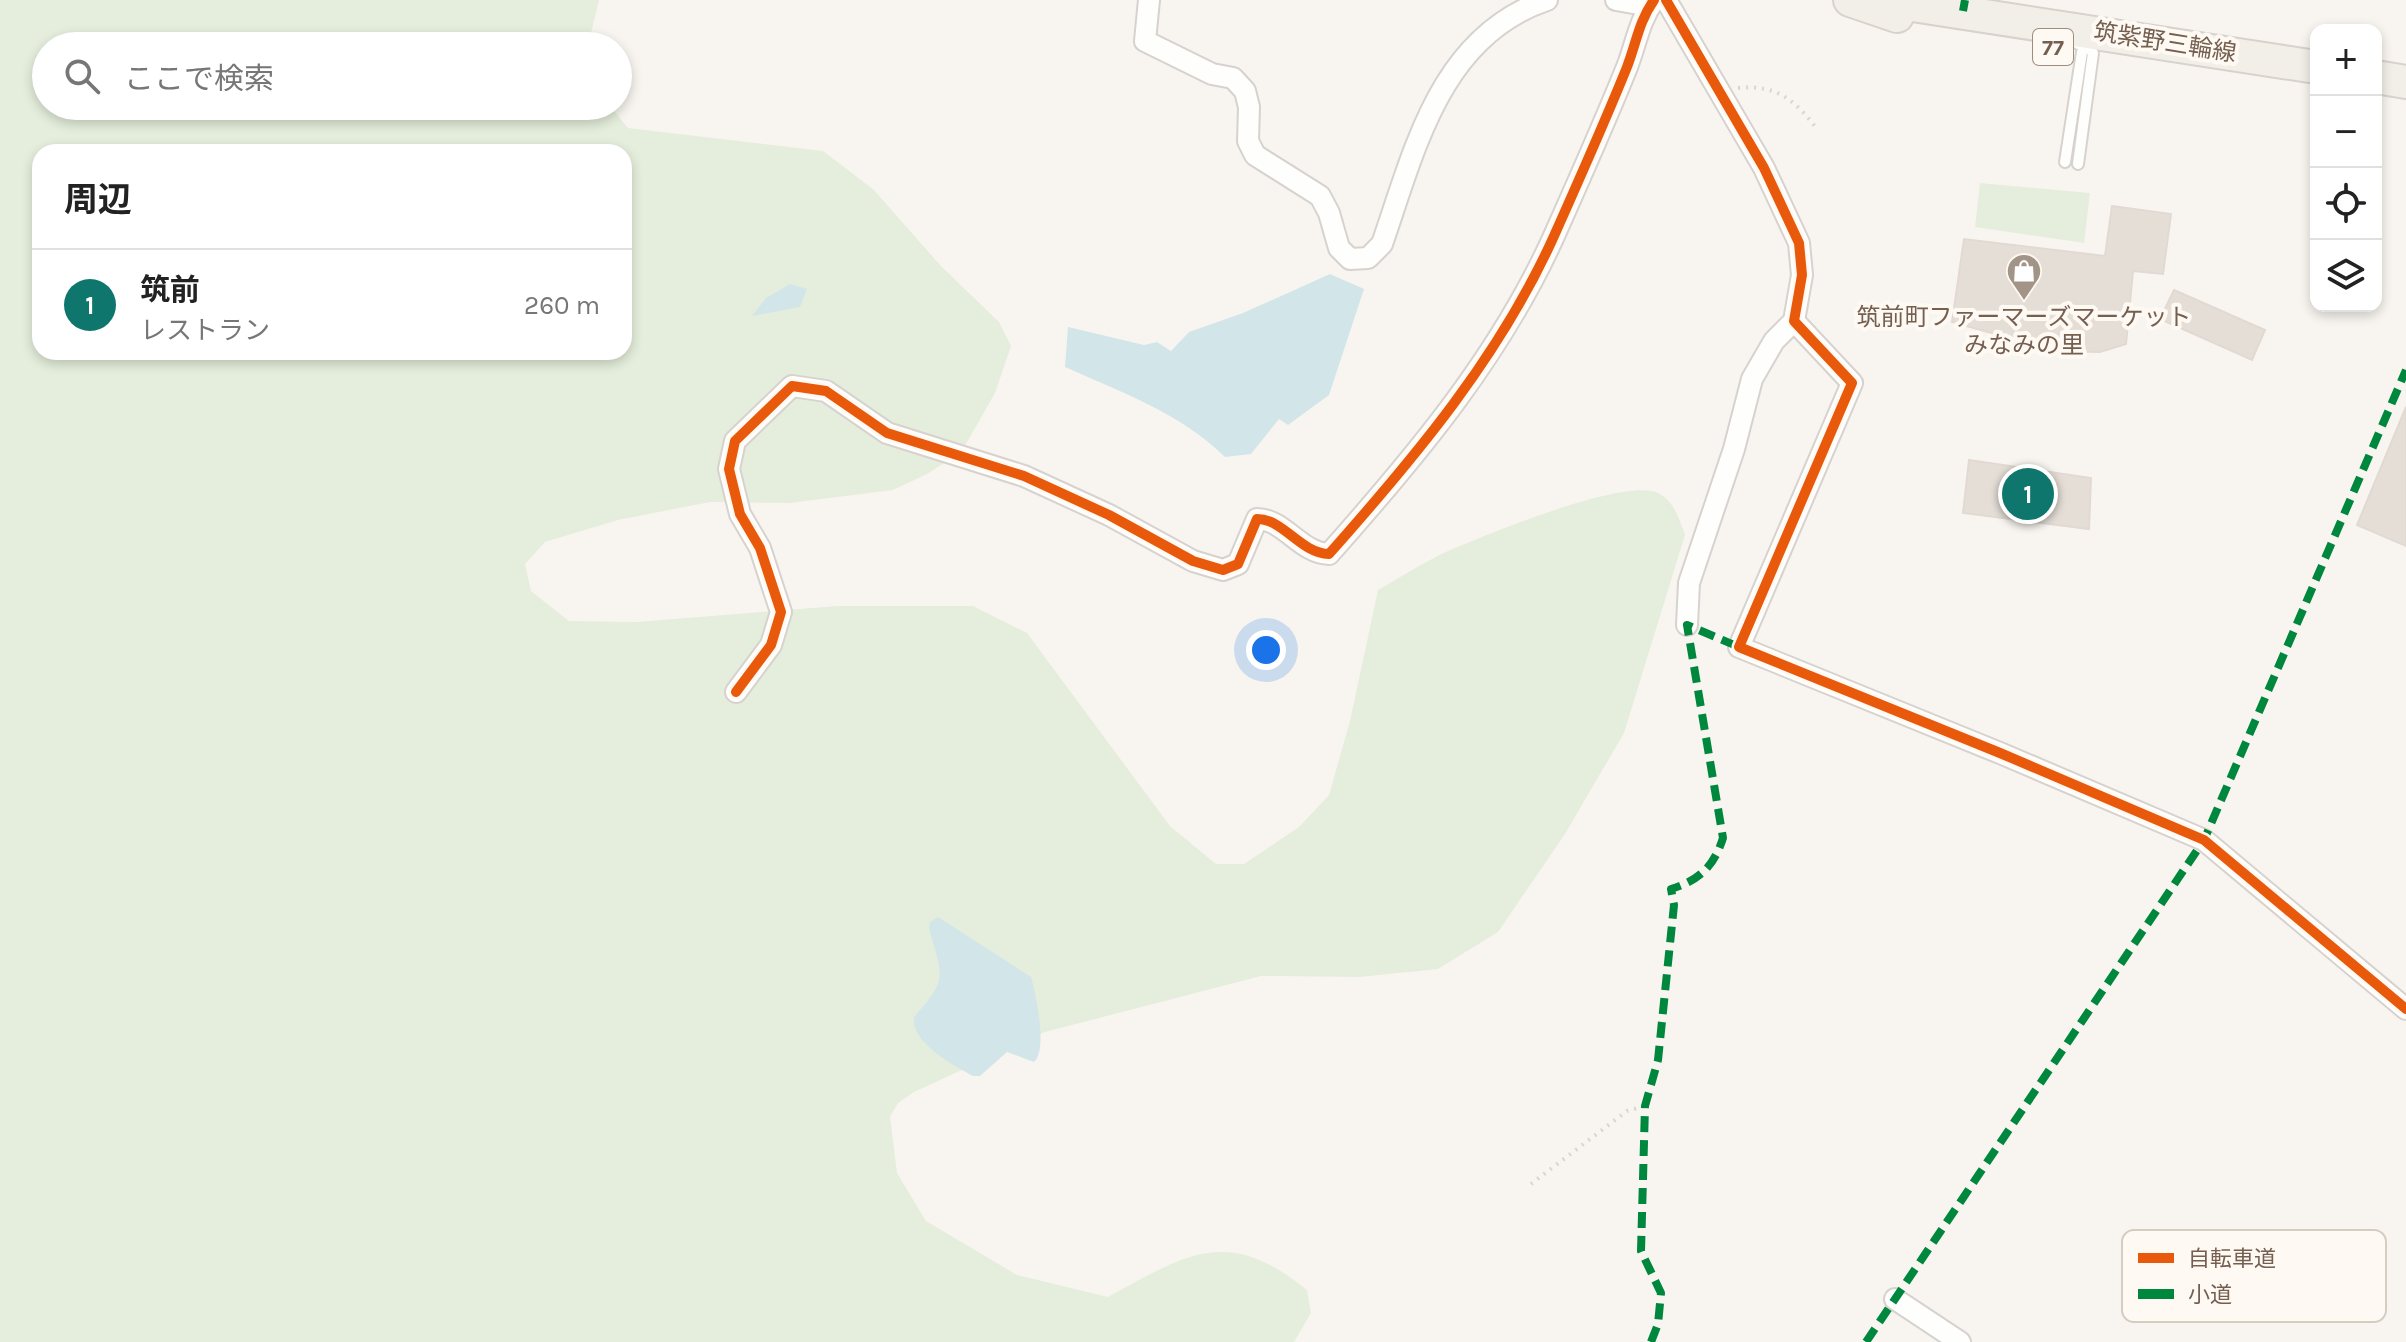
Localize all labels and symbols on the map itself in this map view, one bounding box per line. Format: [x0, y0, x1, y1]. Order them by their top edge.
street label: 筑紫野三輪線 [2092, 17, 2238, 67]
road number: 77 [2033, 29, 2073, 65]
shop icon: 筑前町ファーマーズマーケット みなみの里 [2005, 252, 2043, 302]
place label: 筑前町ファーマーズマーケット みなみの里 [1857, 303, 2191, 359]
pin: 1 [2002, 464, 2054, 524]
your location [1246, 630, 1286, 670]
legend [2122, 1230, 2386, 1322]
text: 自転車道 [2188, 1246, 2276, 1272]
text: 小道 [2188, 1282, 2232, 1308]

